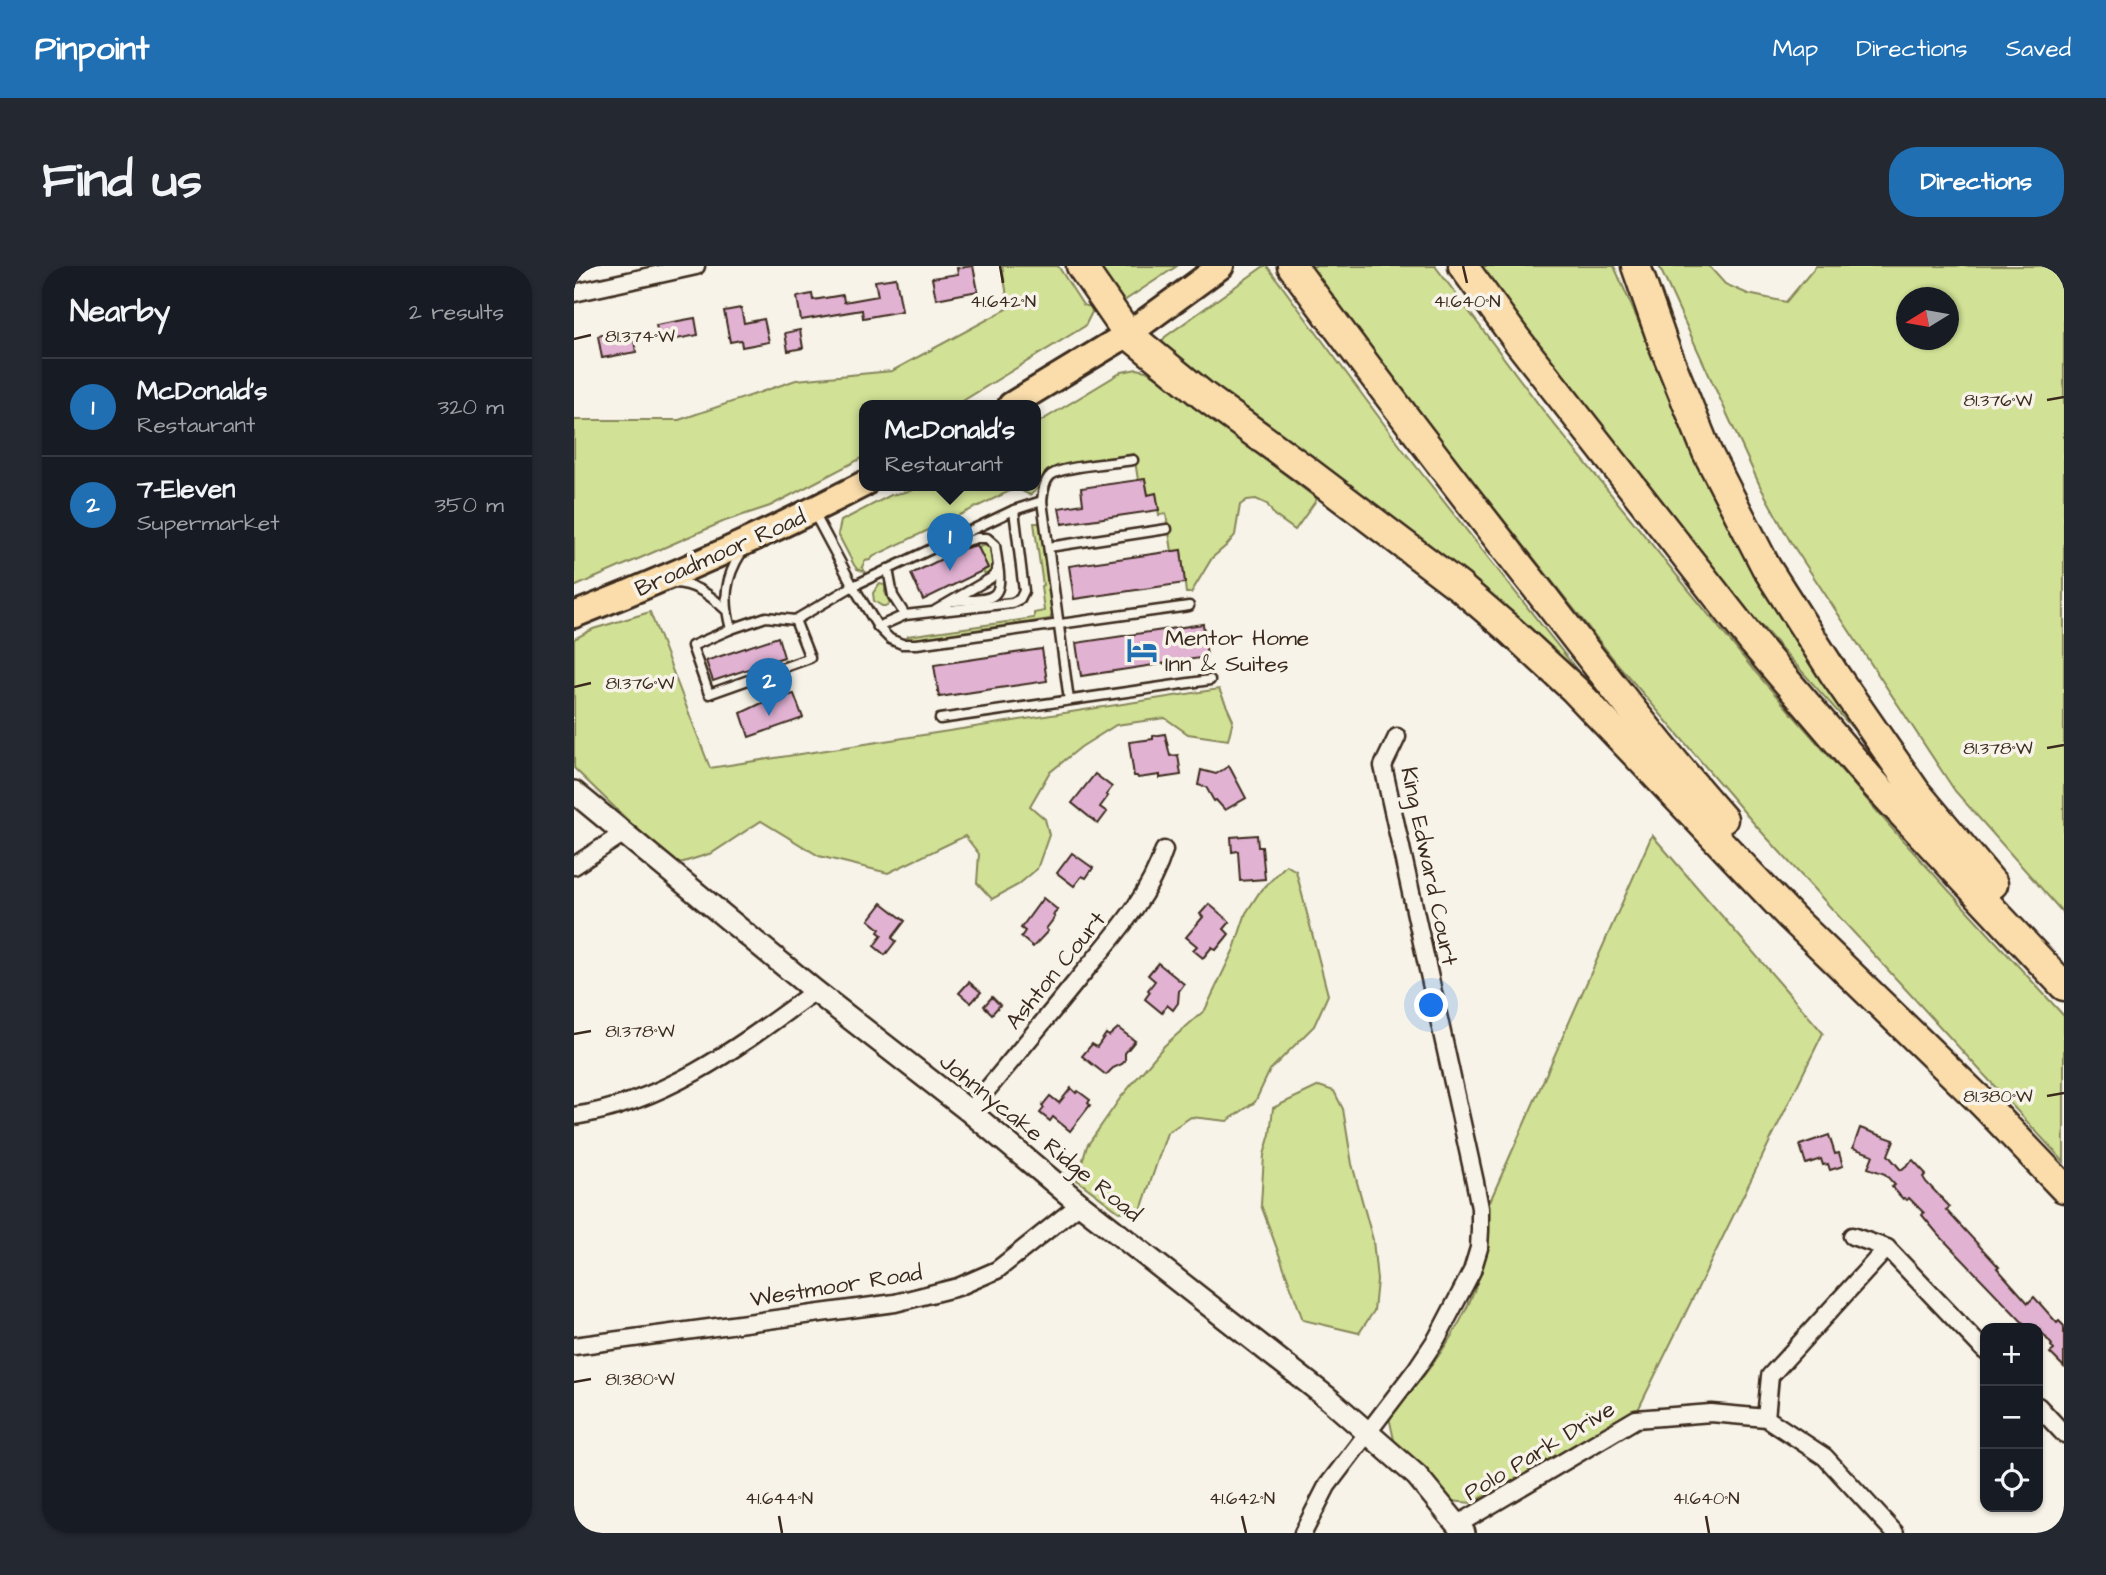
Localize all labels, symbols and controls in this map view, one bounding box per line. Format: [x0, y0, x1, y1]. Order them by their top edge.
text: Pinpoint [35, 26, 149, 72]
text: Map [1773, 32, 1818, 66]
text: Directions [1856, 32, 1968, 66]
text: Saved [2006, 32, 2071, 66]
button: Directions [1889, 147, 2064, 217]
text: Find us [42, 148, 202, 216]
north arrow [1896, 287, 1959, 350]
text: 41.642°N [970, 289, 1036, 314]
text: 41.640°N [1433, 289, 1501, 314]
text: Nearby [70, 291, 170, 333]
text: 2 results [409, 296, 504, 328]
text: 81.374°W [605, 324, 675, 349]
text: McDonald's [137, 373, 267, 409]
text: 81.376°W [1964, 388, 2033, 413]
text: 1 [92, 391, 94, 423]
text: 320 m [438, 391, 504, 423]
popup [859, 400, 1041, 491]
text: Restaurant [137, 409, 255, 441]
text: McDonald's [885, 412, 1015, 448]
text: Restaurant [885, 448, 1003, 480]
text: 7-Eleven [137, 471, 235, 507]
text: 2 [86, 489, 100, 521]
text: 350 m [434, 489, 504, 521]
street label: Broadmoor Road [630, 501, 811, 605]
text: Supermarket [137, 507, 280, 539]
pin: 1 [927, 513, 973, 571]
place label: Mentor Home Inn & Suites [1165, 622, 1309, 680]
hotel icon: Mentor Home Inn & Suites [1125, 633, 1159, 667]
pin: 2 [746, 658, 792, 716]
text: 81.376°W [606, 671, 675, 696]
text: 81.378°W [1963, 736, 2033, 761]
street label: King Edward Court [1391, 764, 1466, 969]
street label: Ashton Court [998, 904, 1114, 1036]
your location [1414, 988, 1448, 1022]
text: 81.378°W [605, 1019, 675, 1044]
street label: Johnnycake Ridge Road [932, 1046, 1149, 1230]
text: 81.380°W [1963, 1084, 2033, 1109]
street label: Westmoor Road [748, 1257, 925, 1315]
map controls [1980, 1323, 2043, 1512]
button: + [1980, 1323, 2043, 1386]
text: 81.380°W [605, 1367, 675, 1392]
button: − [1980, 1386, 2043, 1449]
street label: Polo Park Drive [1458, 1393, 1621, 1509]
button: locate [1980, 1449, 2043, 1512]
text: 41.644°N [745, 1486, 813, 1511]
text: 41.642°N [1209, 1486, 1275, 1511]
text: 41.640°N [1672, 1486, 1740, 1511]

